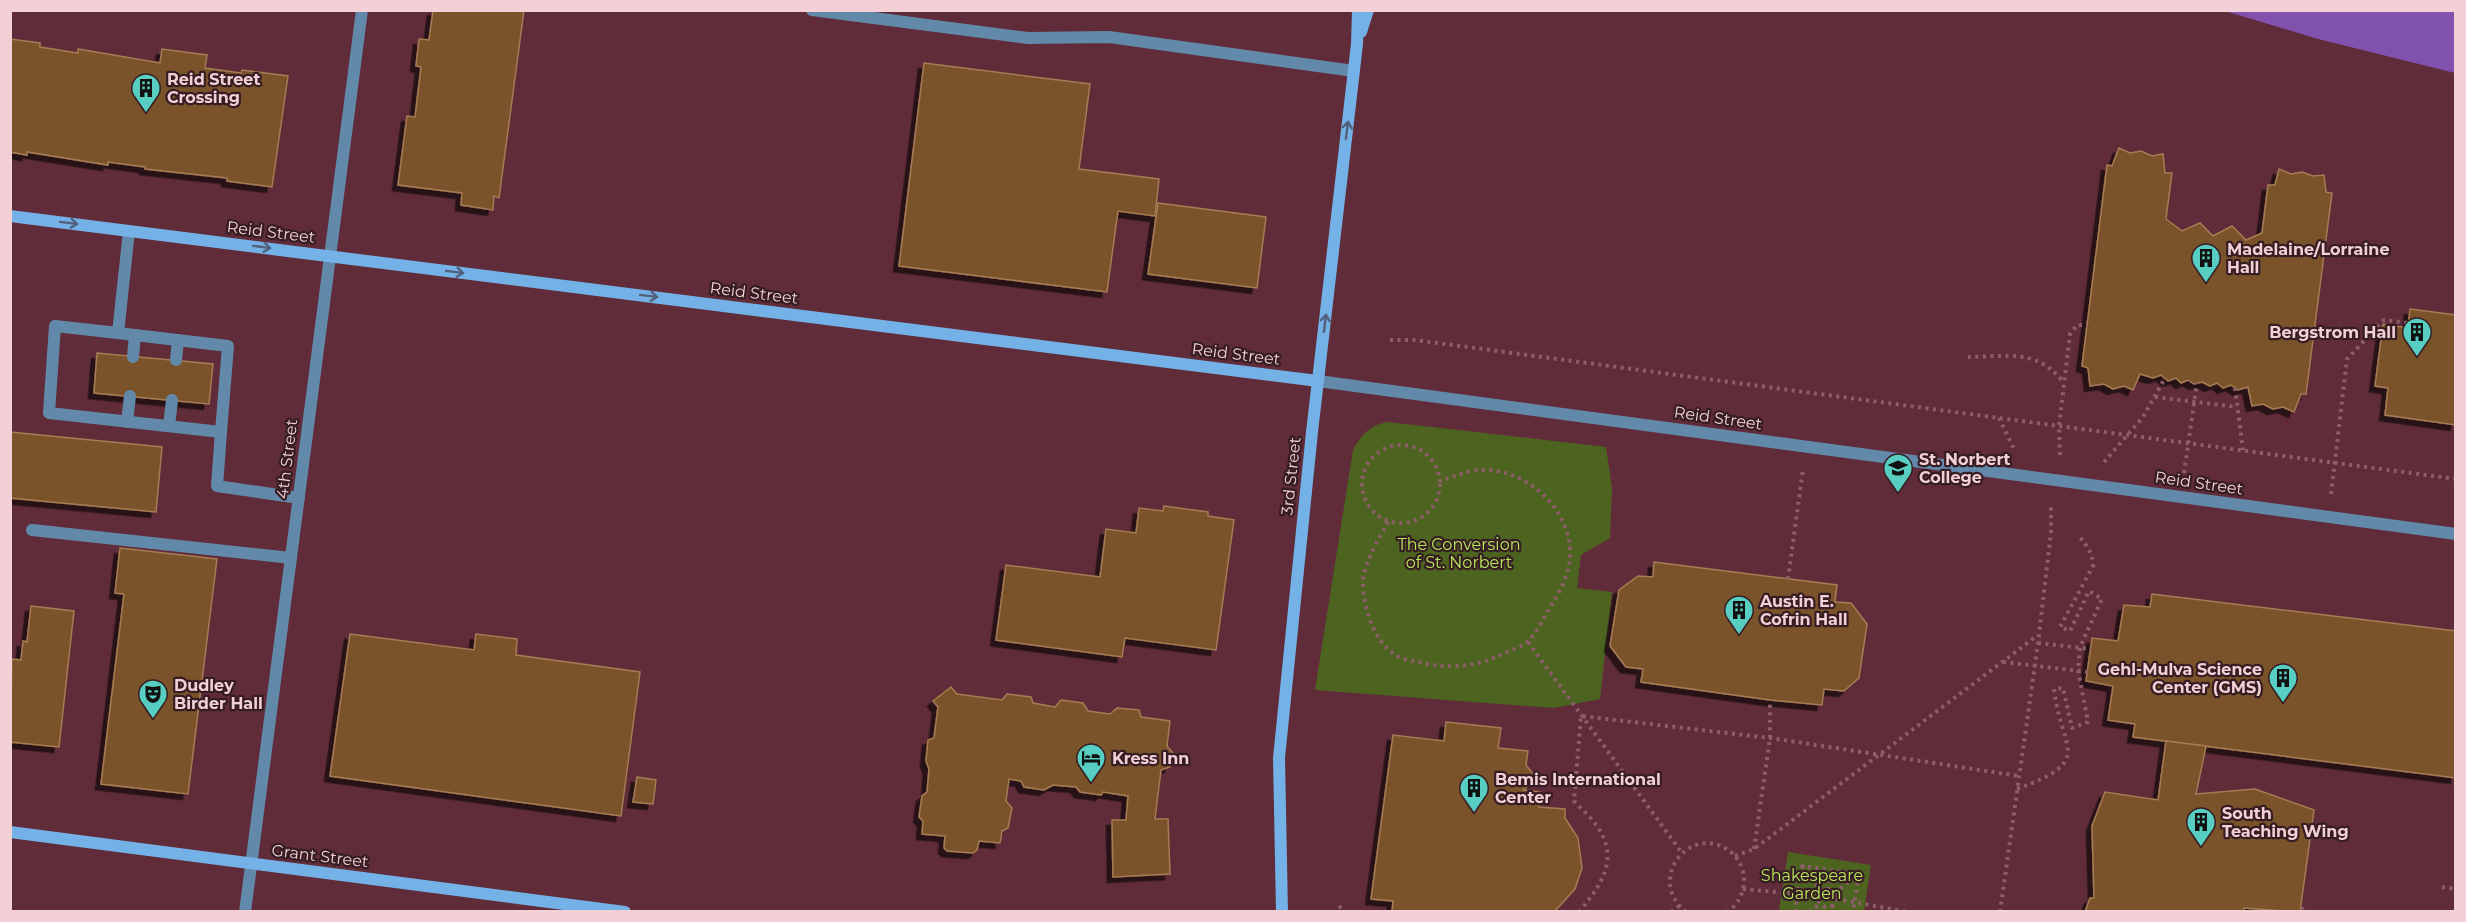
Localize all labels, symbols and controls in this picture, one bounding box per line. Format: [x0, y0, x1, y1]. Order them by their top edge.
place label: Reid Street Crossing [167, 70, 260, 107]
building icon: Reid Street Crossing [130, 72, 162, 114]
one-way arrow [1342, 120, 1353, 140]
street label: Reid Street [226, 217, 317, 247]
one-way arrow [58, 218, 78, 229]
place label: Madelaine/Lorraine Hall [2227, 240, 2389, 277]
one-way arrow [252, 242, 271, 253]
building icon: Madelaine/Lorraine Hall [2190, 242, 2222, 284]
one-way arrow [445, 267, 465, 278]
street label: Reid Street [709, 278, 800, 308]
one-way arrow [639, 291, 658, 302]
one-way arrow [1320, 314, 1331, 334]
building icon: Bergstrom Hall [2401, 316, 2433, 358]
place label: Bergstrom Hall [2269, 323, 2396, 342]
street label: Reid Street [1191, 339, 1282, 369]
street label: Reid Street [1673, 402, 1764, 434]
street label: 4th Street [273, 417, 301, 500]
street label: 3rd Street [1277, 435, 1305, 516]
place label: St. Norbert College [1919, 450, 2011, 487]
school or university icon: St. Norbert College [1882, 452, 1914, 494]
street label: Reid Street [2154, 467, 2245, 499]
park label: The Conversion of St. Norbert [1398, 535, 1520, 572]
place label: Austin E. Cofrin Hall [1759, 592, 1848, 629]
building icon: Austin E. Cofrin Hall [1723, 594, 1755, 636]
place label: Gehl-Mulva Science Center (GMS) [2098, 660, 2262, 697]
building icon: Gehl-Mulva Science Center (GMS) [2267, 662, 2299, 704]
place label: Dudley Birder Hall [174, 676, 263, 713]
theatre icon: Dudley Birder Hall [137, 678, 169, 720]
hotel icon: Kress Inn [1075, 742, 1107, 784]
place label: Kress Inn [1112, 749, 1189, 768]
place label: Bemis International Center [1495, 770, 1661, 807]
building icon: Bemis International Center [1458, 772, 1490, 814]
place label: South Teaching Wing [2222, 804, 2349, 841]
building icon: South Teaching Wing [2185, 806, 2217, 848]
street label: Grant Street [270, 841, 370, 871]
park label: Shakespeare Garden [1761, 866, 1863, 903]

